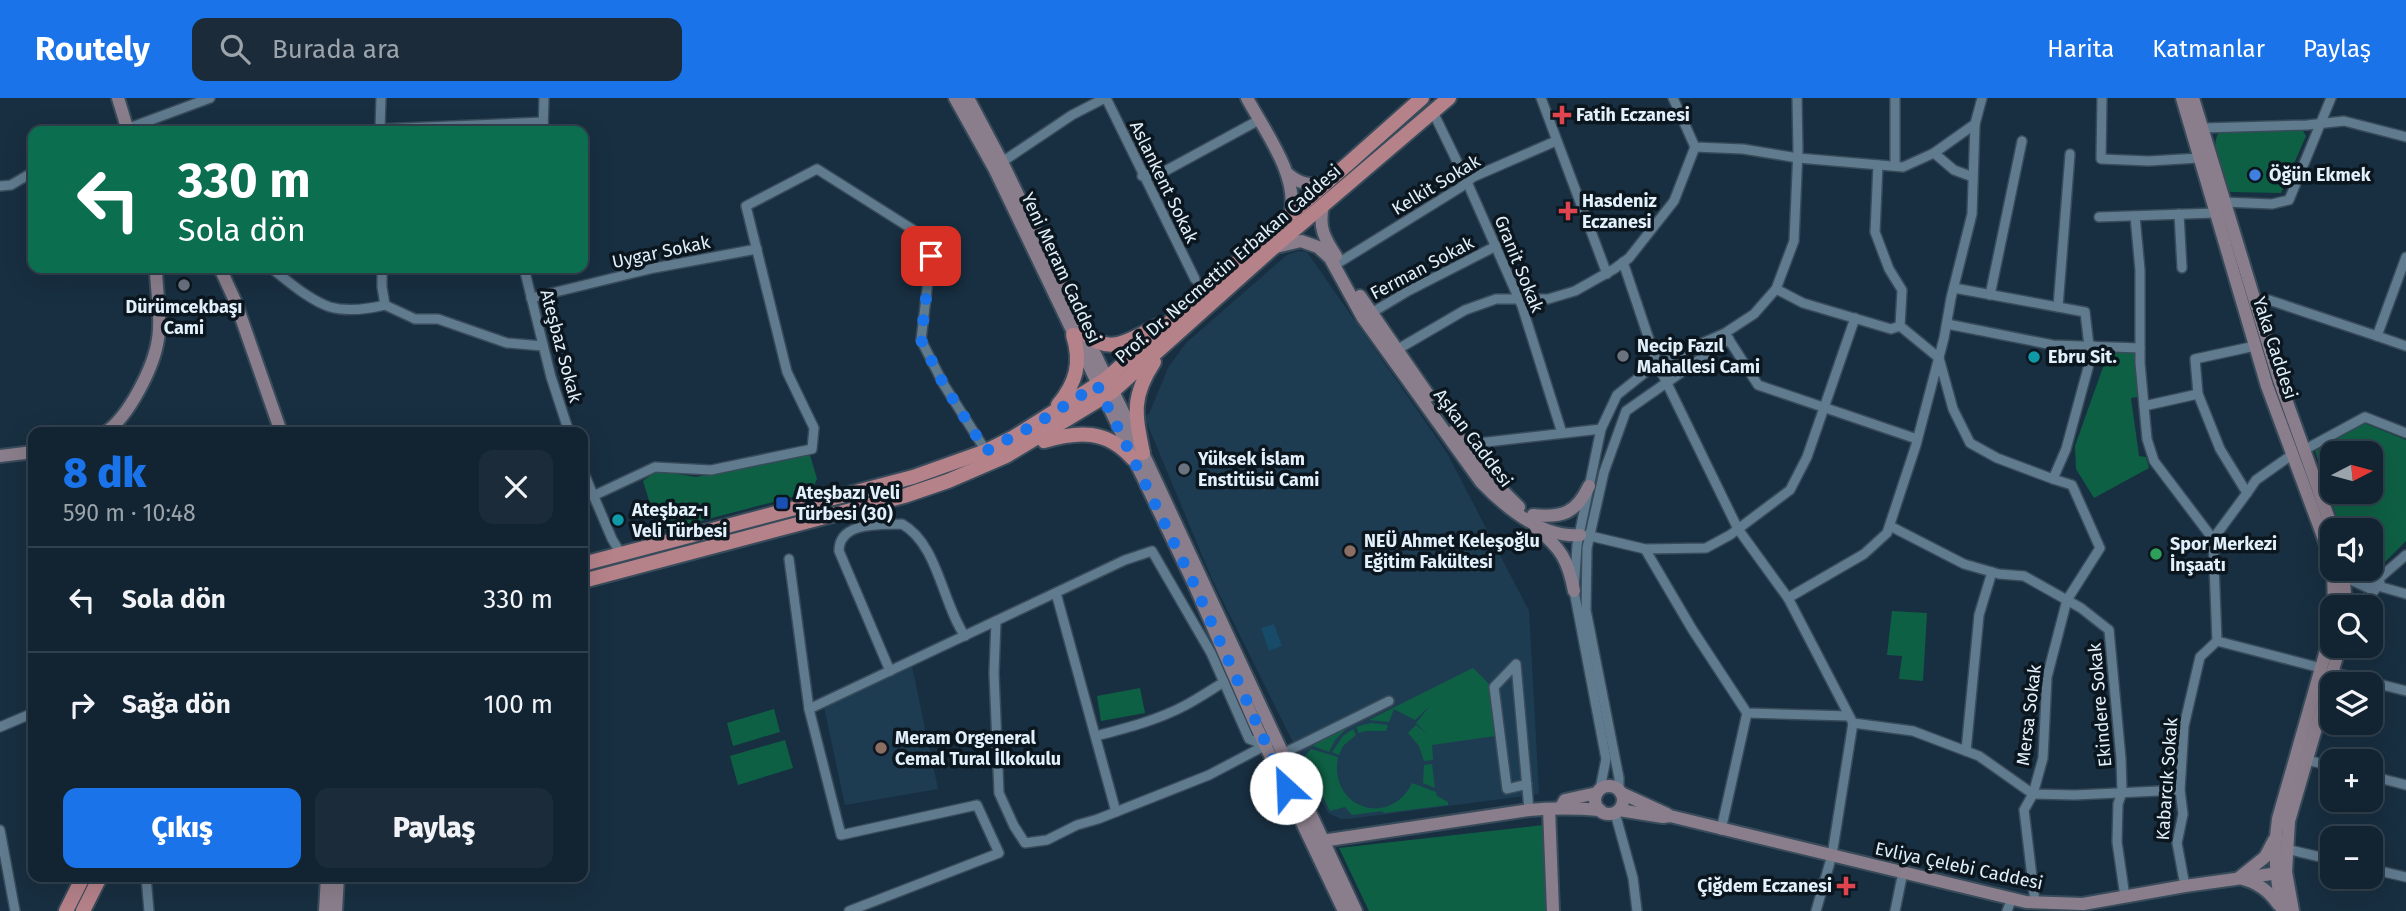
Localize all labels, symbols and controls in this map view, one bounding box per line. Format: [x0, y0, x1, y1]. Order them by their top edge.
search box [192, 18, 682, 81]
text: Routely [35, 29, 150, 69]
icon: search [216, 30, 254, 68]
text: Burada ara [272, 34, 400, 65]
text: Harita [2047, 35, 2114, 63]
text: Katmanlar [2152, 35, 2265, 63]
text: Paylaş [2303, 35, 2371, 63]
place label: Fatih Eczanesi [1576, 104, 1690, 126]
marker: Fatih Eczanesi [1554, 107, 1570, 123]
street label: Aslankent Sokak [1125, 117, 1203, 247]
street label: Kelkit Sokak [1388, 150, 1485, 220]
text: 330 m [178, 151, 311, 210]
icon: left [63, 154, 154, 245]
street label: Prof. Dr. Necmettin Erbakan Caddesi [1111, 160, 1345, 368]
place label: Öğün Ekmek [2269, 164, 2372, 186]
marker: Öğün Ekmek [2247, 167, 2263, 183]
street label: Yeni Meram Caddesi [1016, 189, 1106, 347]
place label: Hasdeniz Eczanesi [1582, 190, 1657, 233]
marker: Hasdeniz Eczanesi [1560, 203, 1576, 219]
text: Sola dön [178, 211, 306, 249]
street label: Granit Sokak [1490, 212, 1549, 316]
pin [901, 226, 961, 286]
street label: Uygar Sokak [610, 231, 713, 273]
street label: Ferman Sokak [1367, 231, 1478, 304]
icon: arrive [912, 237, 950, 275]
marker: Dürümcekbaşı Cami [176, 277, 192, 293]
street label: Ateşbaz Sokak [535, 287, 587, 406]
street label: Yaka Caddesi [2248, 294, 2302, 402]
place label: Dürümcekbaşı Cami [126, 296, 242, 339]
place label: Necip Fazıl Mahallesi Cami [1637, 335, 1760, 378]
place label: Ebru Sit. [2048, 346, 2117, 368]
marker: Necip Fazıl Mahallesi Cami [1615, 348, 1631, 364]
marker: Ebru Sit. [2026, 349, 2042, 365]
street label: Aşkan Caddesi [1429, 385, 1517, 491]
north arrow [2320, 441, 2384, 504]
map controls [2320, 441, 2383, 889]
text: 8 dk [63, 448, 146, 498]
place label: Yüksek İslam Enstitüsü Cami [1197, 448, 1319, 491]
button: close [479, 450, 553, 524]
marker: Yüksek İslam Enstitüsü Cami [1176, 461, 1192, 477]
place label: Ateşbazı Veli Türbesi (30) [795, 482, 900, 525]
marker: Ateşbazı Veli Türbesi (30) [774, 495, 790, 511]
text: 590 m · 10:48 [63, 499, 196, 527]
place label: Ateşbaz-ı Veli Türbesi [631, 499, 727, 542]
marker: Ateşbaz-ı Veli Türbesi [610, 512, 626, 528]
button: sound [2320, 518, 2383, 581]
place label: NEÜ Ahmet Keleşoğlu Eğitim Fakültesi [1364, 530, 1540, 573]
place label: Spor Merkezi İnşaatı [2170, 533, 2277, 576]
marker: NEÜ Ahmet Keleşoğlu Eğitim Fakültesi [1342, 543, 1358, 559]
marker: Spor Merkezi İnşaatı [2148, 546, 2164, 562]
icon: left [63, 581, 101, 619]
text: Sola dön [122, 584, 226, 615]
text: 330 m [483, 584, 553, 615]
button: search [2320, 595, 2383, 658]
street label: Ekindere Sokak [2084, 641, 2116, 768]
street label: Mersa Sokak [2012, 662, 2046, 767]
button: layers [2320, 672, 2383, 735]
icon: right [63, 686, 101, 724]
text: Sağa dön [122, 689, 231, 720]
text: 100 m [484, 689, 553, 720]
street label: Kabarcık Sokak [2152, 716, 2182, 841]
place label: Meram Orgeneral Cemal Tural İlkokulu [895, 727, 1061, 770]
marker: Meram Orgeneral Cemal Tural İlkokulu [873, 740, 889, 756]
button: + [2320, 749, 2383, 812]
position arrow [1249, 751, 1323, 825]
button: Çıkış [63, 788, 301, 868]
button: Paylaş [315, 788, 553, 868]
button: − [2320, 826, 2383, 889]
street label: Evliya Çelebi Caddesi [1873, 837, 2045, 895]
place label: Çiğdem Eczanesi [1697, 875, 1832, 897]
marker: Çiğdem Eczanesi [1838, 878, 1854, 894]

